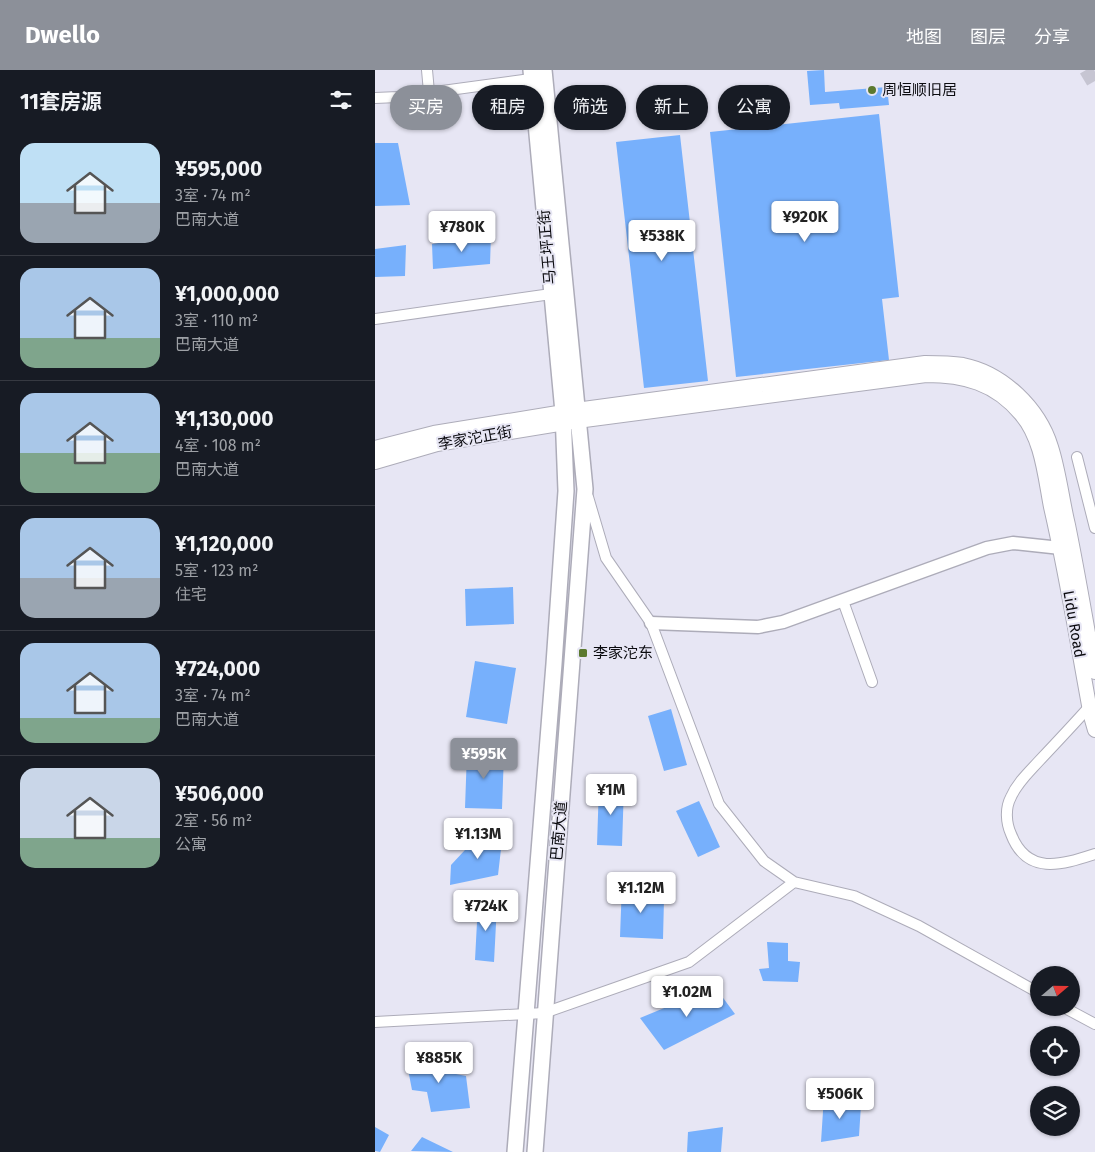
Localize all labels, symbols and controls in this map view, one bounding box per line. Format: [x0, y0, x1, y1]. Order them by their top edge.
text: Dwello [25, 21, 100, 49]
text: 地图 [906, 26, 942, 48]
text: 图层 [970, 26, 1006, 48]
text: 分享 [1034, 26, 1070, 48]
place label: 周恒顺旧居 [882, 81, 957, 99]
marker: 周恒顺旧居 [866, 84, 878, 96]
chip: 买房 [390, 85, 462, 130]
chip: 租房 [472, 85, 544, 130]
chip: 筛选 [554, 85, 626, 130]
chip: 新上 [636, 85, 708, 130]
chip: 公寓 [718, 85, 790, 130]
icon: filters [327, 86, 355, 114]
text: 11套房源 [20, 89, 102, 115]
text: ¥595,000 [175, 156, 262, 182]
icon: home [60, 163, 120, 223]
text: 3室 · 74 m² [175, 186, 251, 205]
pin: ¥920K [770, 200, 840, 243]
text: ¥920K [782, 207, 828, 226]
street label: 马王坪正街 [535, 209, 559, 285]
text: 巴南大道 [175, 210, 239, 229]
pin: ¥780K [427, 210, 497, 253]
text: ¥780K [439, 217, 485, 236]
pin: ¥538K [627, 220, 697, 262]
text: ¥538K [639, 226, 685, 245]
text: ¥1,000,000 [175, 281, 279, 307]
icon: home [60, 288, 120, 348]
text: 3室 · 110 m² [175, 311, 258, 330]
text: 巴南大道 [175, 335, 239, 354]
text: ¥1,130,000 [175, 406, 274, 432]
icon: home [60, 413, 120, 473]
street label: 李家沱正街 [436, 423, 514, 453]
text: 4室 · 108 m² [175, 436, 261, 455]
text: 巴南大道 [175, 460, 239, 479]
text: ¥1,120,000 [175, 531, 273, 557]
icon: home [60, 538, 120, 598]
text: 5室 · 123 m² [175, 561, 258, 580]
text: 住宅 [175, 585, 207, 604]
street label: Lidu Road [1059, 589, 1089, 659]
place label: 李家沱东 [593, 644, 653, 662]
marker: 李家沱东 [577, 647, 589, 659]
text: ¥724,000 [175, 656, 260, 682]
icon: home [60, 663, 120, 723]
text: 3室 · 74 m² [175, 686, 251, 705]
text: 巴南大道 [175, 710, 239, 729]
pin: ¥595K [449, 738, 519, 780]
text: ¥595K [462, 744, 506, 763]
pin: ¥1M [587, 774, 635, 816]
text: ¥1M [597, 780, 625, 799]
text: ¥506,000 [175, 781, 264, 807]
icon: home [60, 788, 120, 848]
street label: 巴南大道 [547, 800, 571, 862]
text: 2室 · 56 m² [175, 811, 252, 830]
pin: ¥1.13M [437, 818, 519, 860]
text: ¥1.13M [455, 824, 501, 843]
text: 公寓 [175, 835, 207, 854]
pin: ¥1.12M [600, 872, 682, 914]
text: ¥1.12M [618, 878, 664, 897]
pin: ¥724K [451, 890, 521, 932]
text: ¥724K [464, 896, 508, 915]
north arrow [1030, 966, 1080, 1016]
map controls [1030, 966, 1080, 1136]
pin: ¥1.02M [646, 976, 728, 1018]
text: ¥1.02M [662, 982, 712, 1001]
button: locate [1030, 1026, 1080, 1076]
pin: ¥885K [404, 1042, 474, 1084]
text: ¥885K [416, 1048, 462, 1067]
pin: ¥506K [805, 1078, 875, 1120]
text: ¥506K [817, 1084, 863, 1103]
button: layers [1030, 1086, 1080, 1136]

